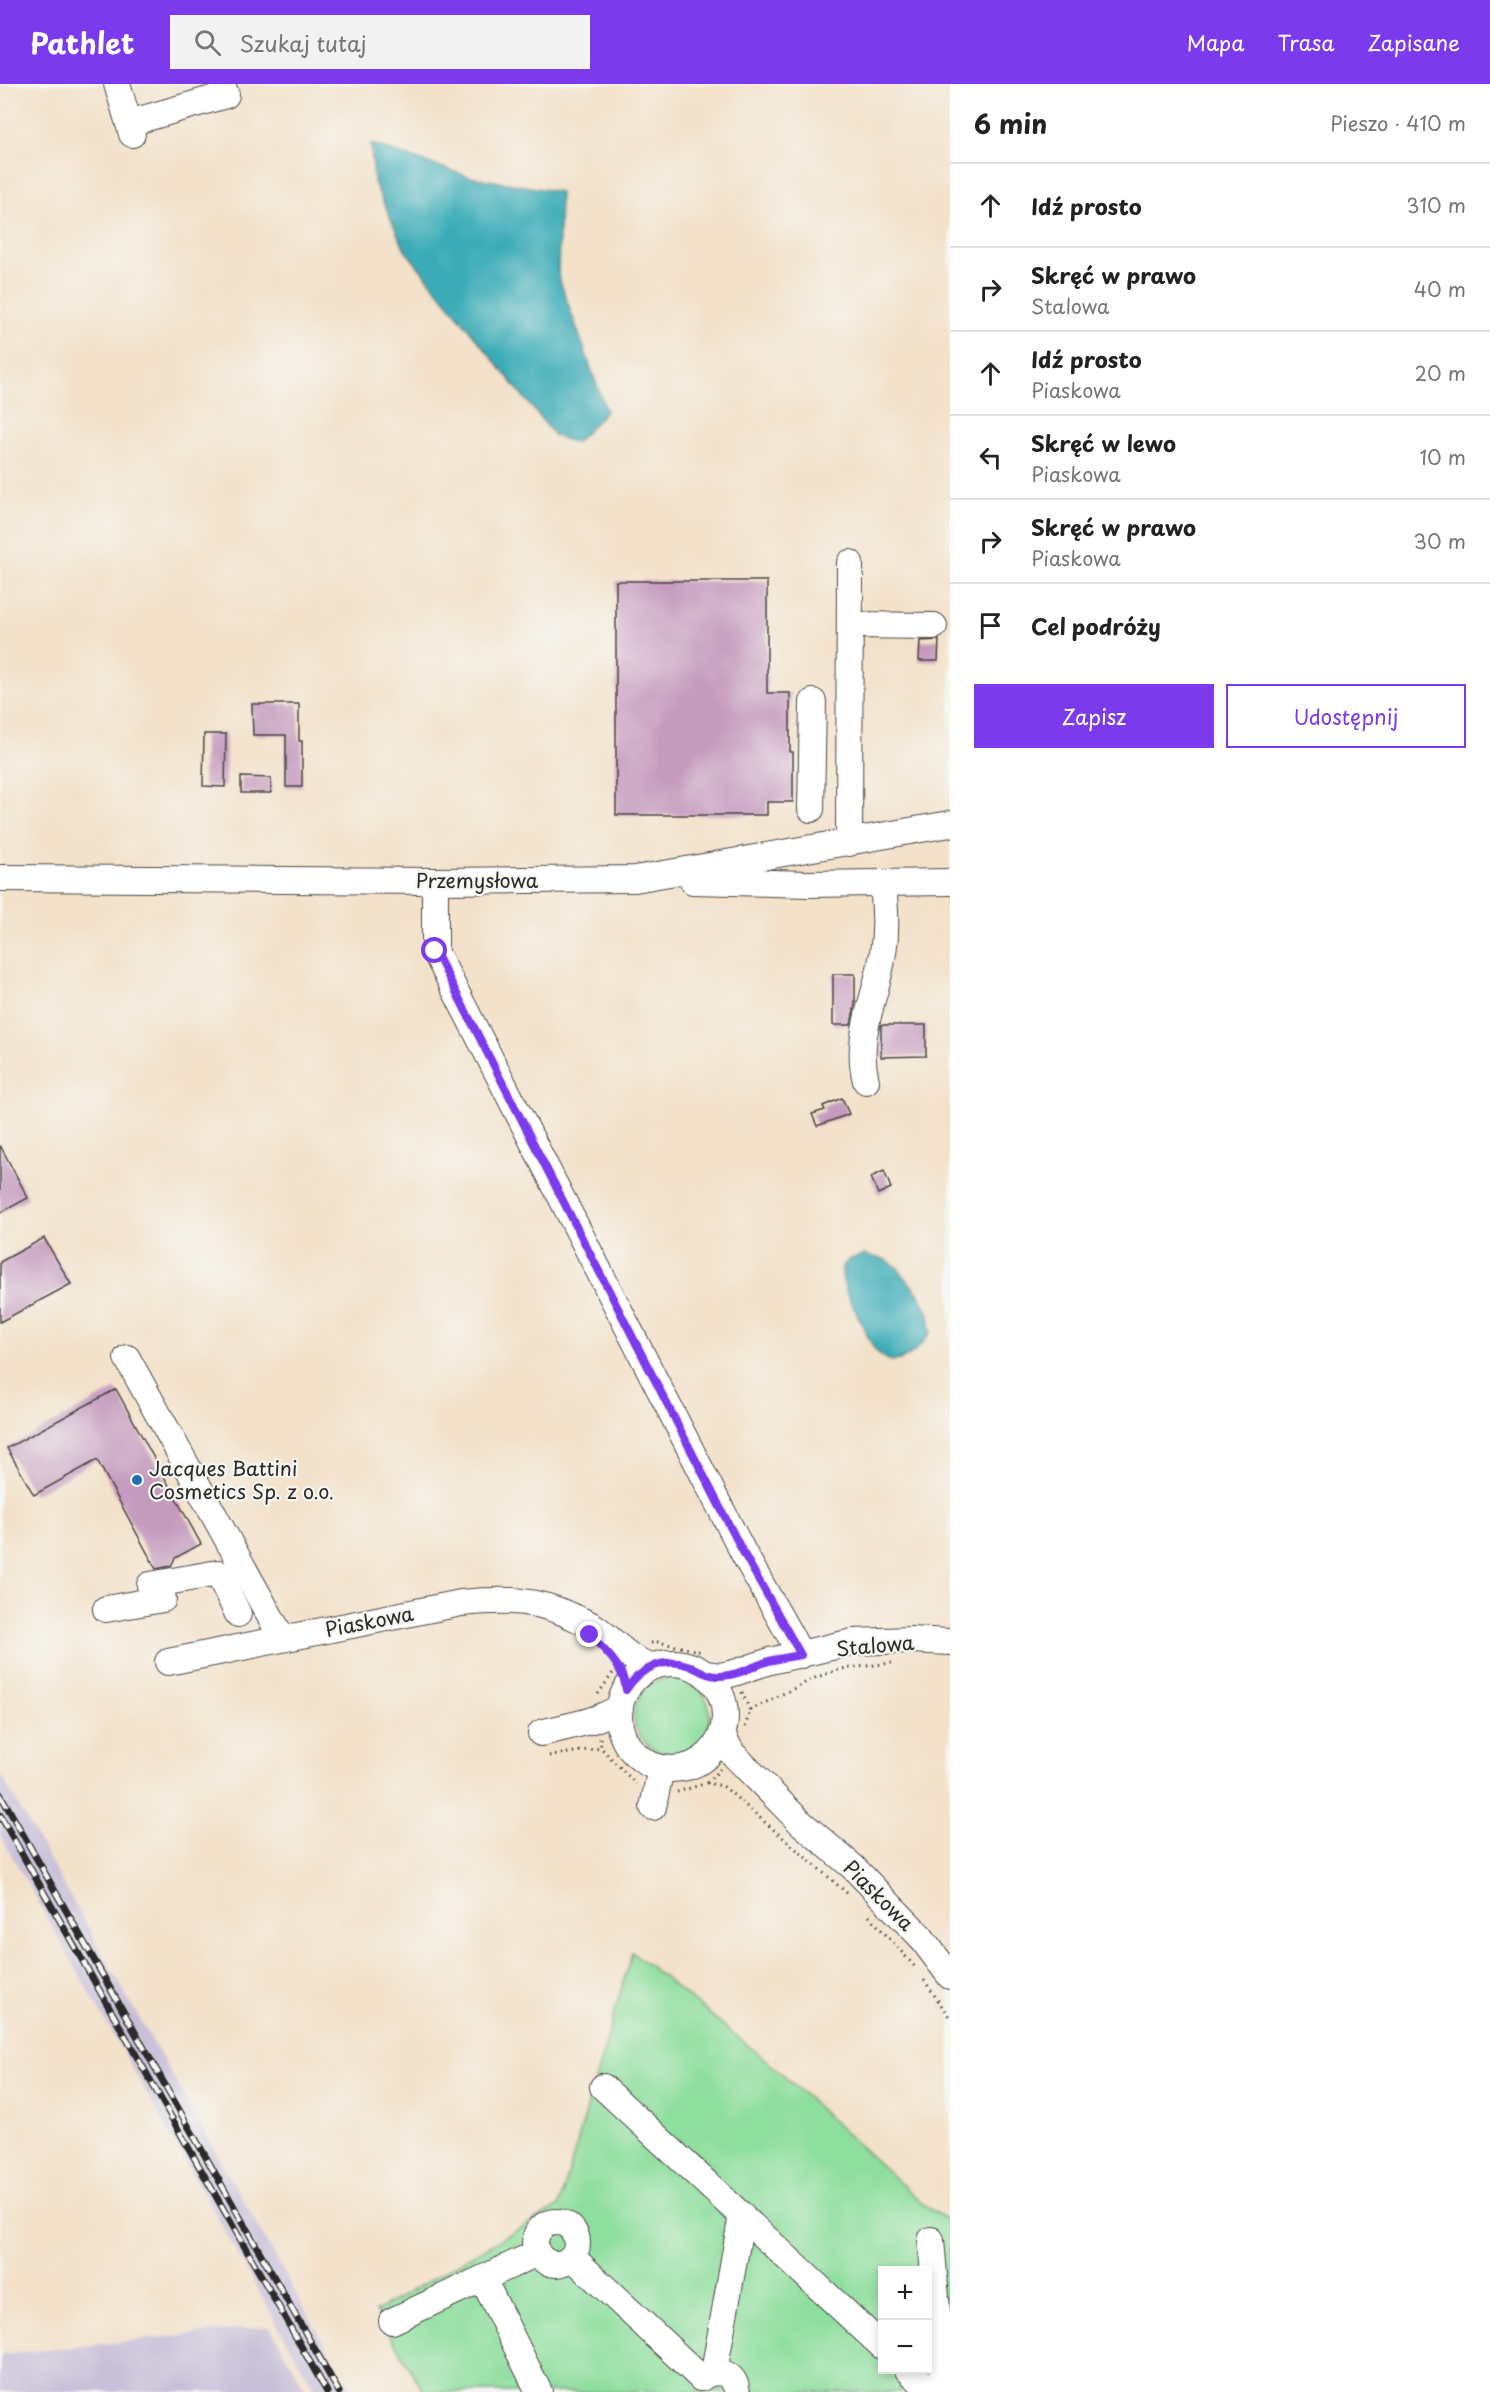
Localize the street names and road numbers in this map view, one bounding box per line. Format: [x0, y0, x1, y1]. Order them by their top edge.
street label: Przemysłowa [416, 865, 539, 895]
street label: Piaskowa [322, 1598, 416, 1644]
street label: Stalowa [835, 1627, 916, 1663]
street label: Piaskowa [837, 1853, 922, 1938]

